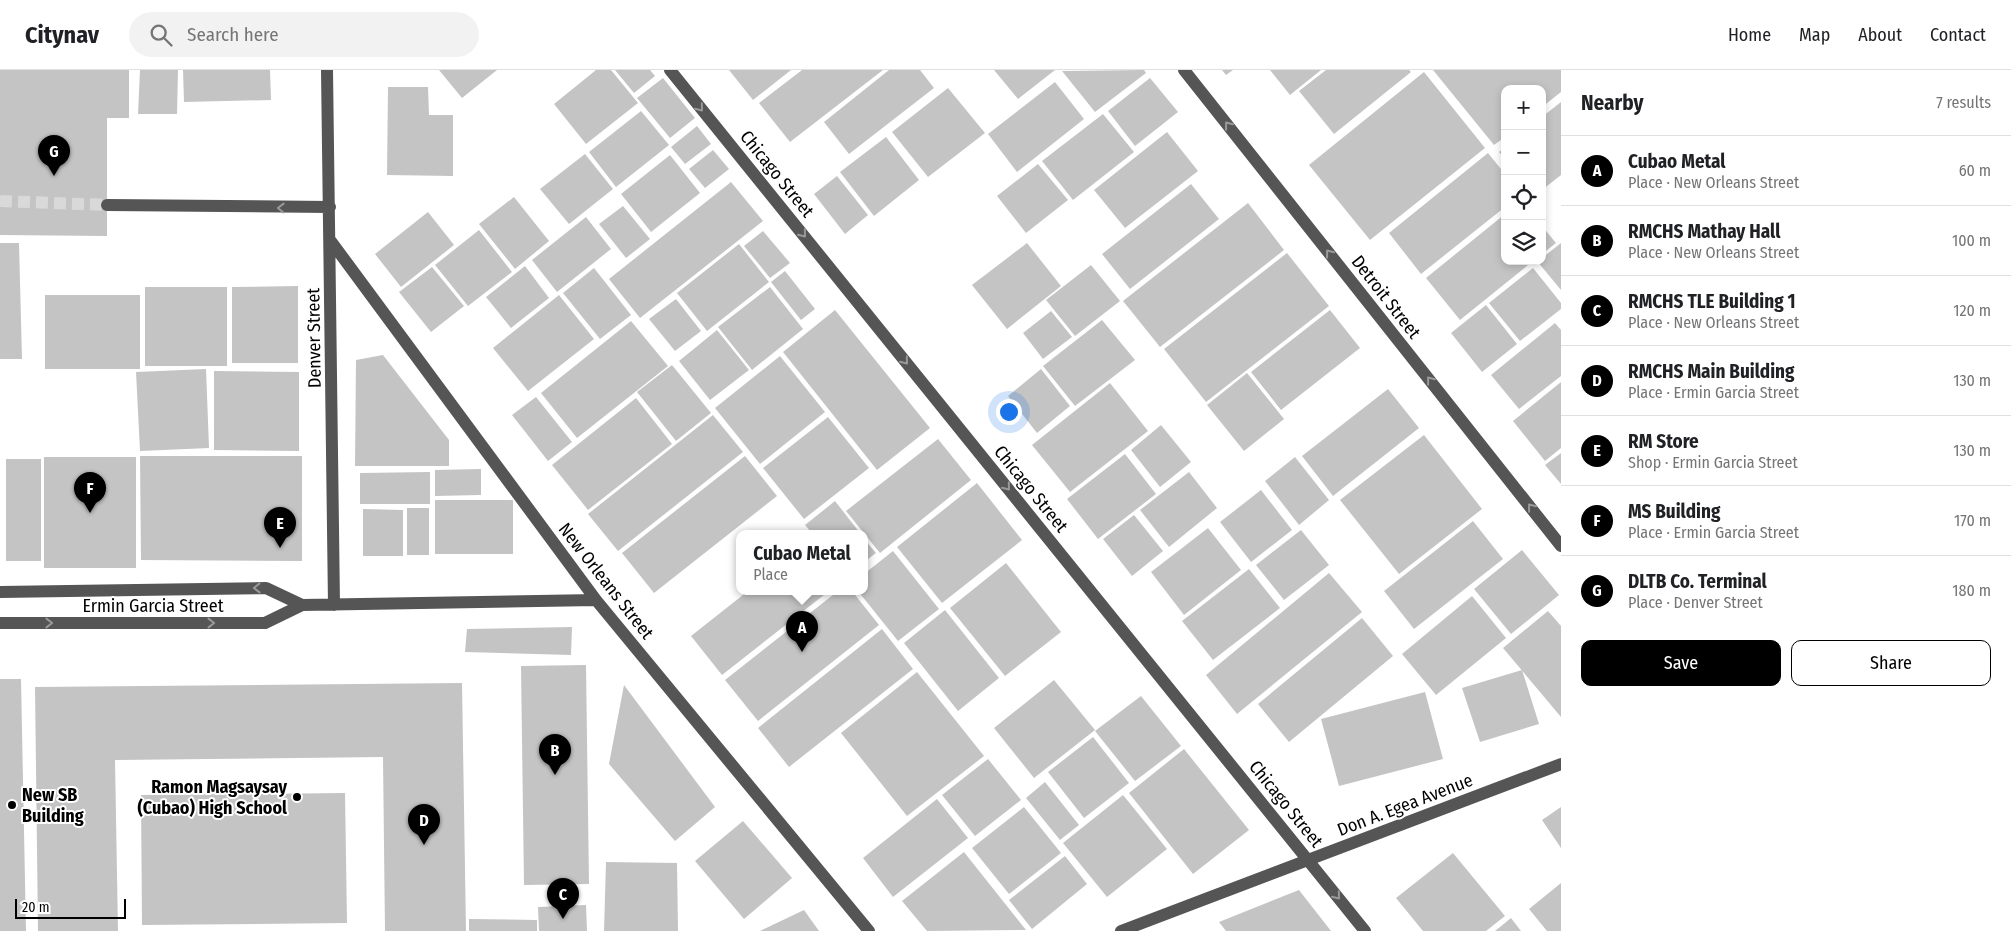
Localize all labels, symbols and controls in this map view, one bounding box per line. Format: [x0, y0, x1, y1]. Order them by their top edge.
search box [129, 12, 479, 57]
text: Citynav [25, 21, 99, 49]
icon: search [147, 21, 175, 49]
text: Search here [187, 23, 279, 46]
text: Home [1728, 24, 1771, 46]
text: Map [1799, 24, 1830, 46]
text: About [1858, 24, 1902, 46]
text: Contact [1930, 24, 1986, 46]
map controls [1501, 85, 1546, 265]
button: + [1501, 85, 1546, 130]
text: Nearby [1581, 90, 1643, 116]
text: 7 results [1936, 93, 1991, 112]
one-way arrow [695, 102, 703, 111]
one-way arrow [1224, 122, 1233, 131]
street label: Chicago Street [735, 126, 819, 222]
button: − [1501, 130, 1546, 175]
pin: G [38, 135, 70, 176]
text: Cubao Metal [1628, 150, 1725, 173]
text: A [1593, 161, 1601, 180]
text: 60 m [1959, 161, 1991, 180]
text: Place · New Orleans Street [1628, 173, 1799, 192]
button: locate [1501, 175, 1546, 220]
one-way arrow [277, 203, 284, 213]
button: layers [1501, 220, 1546, 265]
text: RMCHS Mathay Hall [1628, 220, 1780, 243]
one-way arrow [797, 229, 806, 238]
text: B [1593, 231, 1601, 250]
text: 100 m [1952, 231, 1991, 250]
text: Place · New Orleans Street [1628, 243, 1799, 262]
one-way arrow [1326, 250, 1334, 259]
street label: Detroit Street [1347, 251, 1425, 343]
street label: Denver Street [302, 288, 326, 388]
text: RMCHS TLE Building 1 [1628, 290, 1796, 313]
text: C [1593, 301, 1601, 320]
text: 120 m [1953, 301, 1991, 320]
text: Place · New Orleans Street [1628, 313, 1799, 332]
one-way arrow [899, 355, 907, 364]
text: RMCHS Main Building [1628, 360, 1795, 383]
text: D [1592, 371, 1602, 390]
text: 130 m [1953, 371, 1991, 390]
one-way arrow [1427, 377, 1435, 386]
text: Place · Ermin Garcia Street [1628, 383, 1799, 402]
your location [996, 399, 1022, 425]
text: RM Store [1628, 430, 1699, 453]
street label: Chicago Street [989, 441, 1073, 537]
text: E [1593, 441, 1601, 460]
text: 130 m [1953, 441, 1991, 460]
text: Shop · Ermin Garcia Street [1628, 453, 1798, 472]
pin: F [74, 472, 106, 513]
one-way arrow [1001, 481, 1009, 490]
text: MS Building [1628, 500, 1720, 523]
one-way arrow [1527, 504, 1536, 513]
pin: E [264, 507, 296, 548]
text: F [1593, 511, 1601, 530]
text: 170 m [1954, 511, 1991, 530]
street label: New Orleans Street [554, 519, 658, 644]
text: Place · Ermin Garcia Street [1628, 523, 1799, 542]
popup [736, 530, 868, 595]
text: Cubao Metal [753, 542, 851, 565]
text: Place [753, 565, 788, 584]
text: DLTB Co. Terminal [1628, 570, 1767, 593]
text: G [1592, 581, 1602, 600]
text: 180 m [1952, 581, 1991, 600]
one-way arrow [253, 583, 260, 593]
text: Place · Denver Street [1628, 593, 1763, 612]
street label: Ermin Garcia Street [82, 595, 224, 617]
pin: A [786, 611, 818, 652]
one-way arrow [45, 618, 53, 628]
one-way arrow [208, 618, 215, 628]
button: Save [1581, 640, 1781, 686]
button: Share [1791, 640, 1991, 686]
pin: B [539, 734, 571, 775]
street label: Chicago Street [1244, 756, 1328, 852]
street label: Don A. Egea Avenue [1334, 769, 1476, 841]
place label: Ramon Magsaysay (Cubao) High School [137, 776, 287, 819]
place label: New SB Building [22, 784, 84, 827]
marker: Ramon Magsaysay (Cubao) High School [291, 791, 303, 803]
marker: New SB Building [6, 799, 18, 811]
pin: D [408, 804, 440, 845]
pin: C [547, 878, 579, 919]
one-way arrow [1331, 890, 1339, 899]
scale bar [15, 896, 126, 919]
text: 20 m [22, 899, 50, 916]

